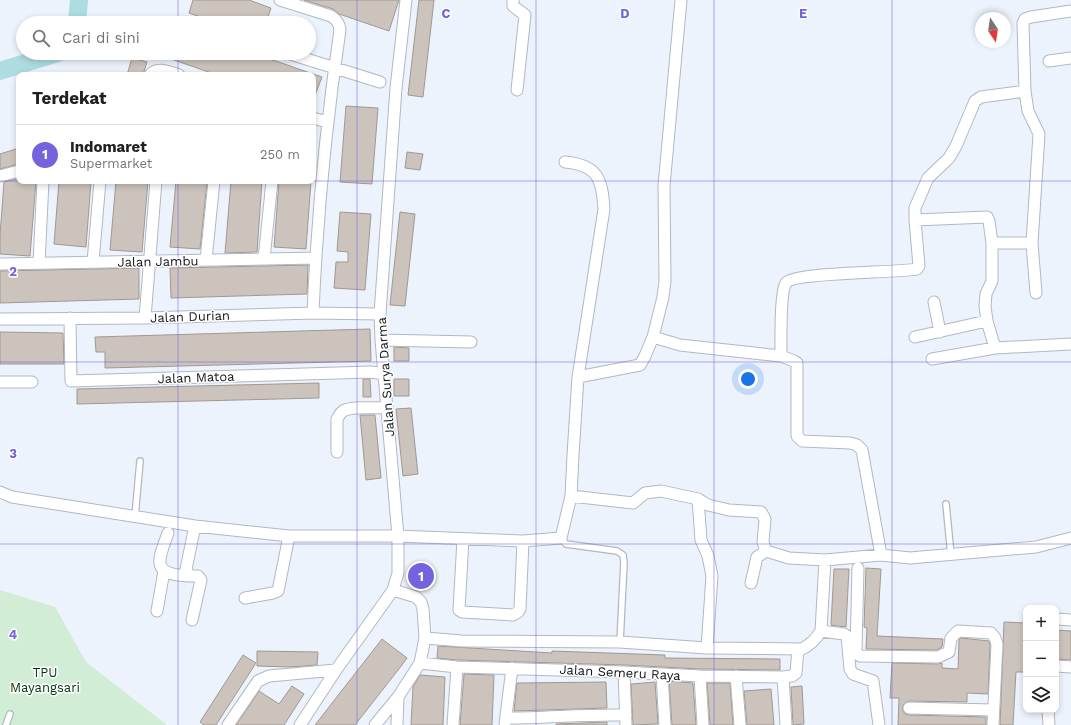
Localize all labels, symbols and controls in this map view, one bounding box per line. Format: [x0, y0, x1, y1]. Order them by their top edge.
text: C [442, 6, 451, 21]
text: D [620, 6, 630, 21]
text: E [799, 6, 807, 21]
north arrow [975, 12, 1011, 48]
search box [16, 16, 316, 60]
icon: search [30, 27, 52, 49]
text: Cari di sini [62, 29, 140, 47]
text: Terdekat [32, 88, 107, 108]
text: Indomaret [70, 138, 147, 156]
text: 1 [42, 147, 48, 162]
text: 250 m [260, 147, 300, 162]
text: Supermarket [70, 156, 152, 171]
street label: Jalan Jambu [117, 253, 199, 270]
text: 2 [9, 264, 17, 279]
street label: Jalan Durian [150, 308, 230, 325]
street label: Jalan Surya Darma [374, 316, 397, 437]
street label: Jalan Matoa [157, 369, 235, 386]
your location [738, 369, 758, 389]
text: 3 [9, 446, 17, 461]
pin: 1 [408, 561, 434, 591]
map controls [1023, 605, 1059, 713]
button: + [1023, 605, 1059, 641]
text: 4 [9, 627, 18, 642]
button: − [1023, 641, 1059, 677]
street label: Jalan Semeru Raya [559, 662, 682, 683]
park label: TPU Mayangsari [10, 665, 80, 695]
button: layers [1023, 677, 1059, 713]

